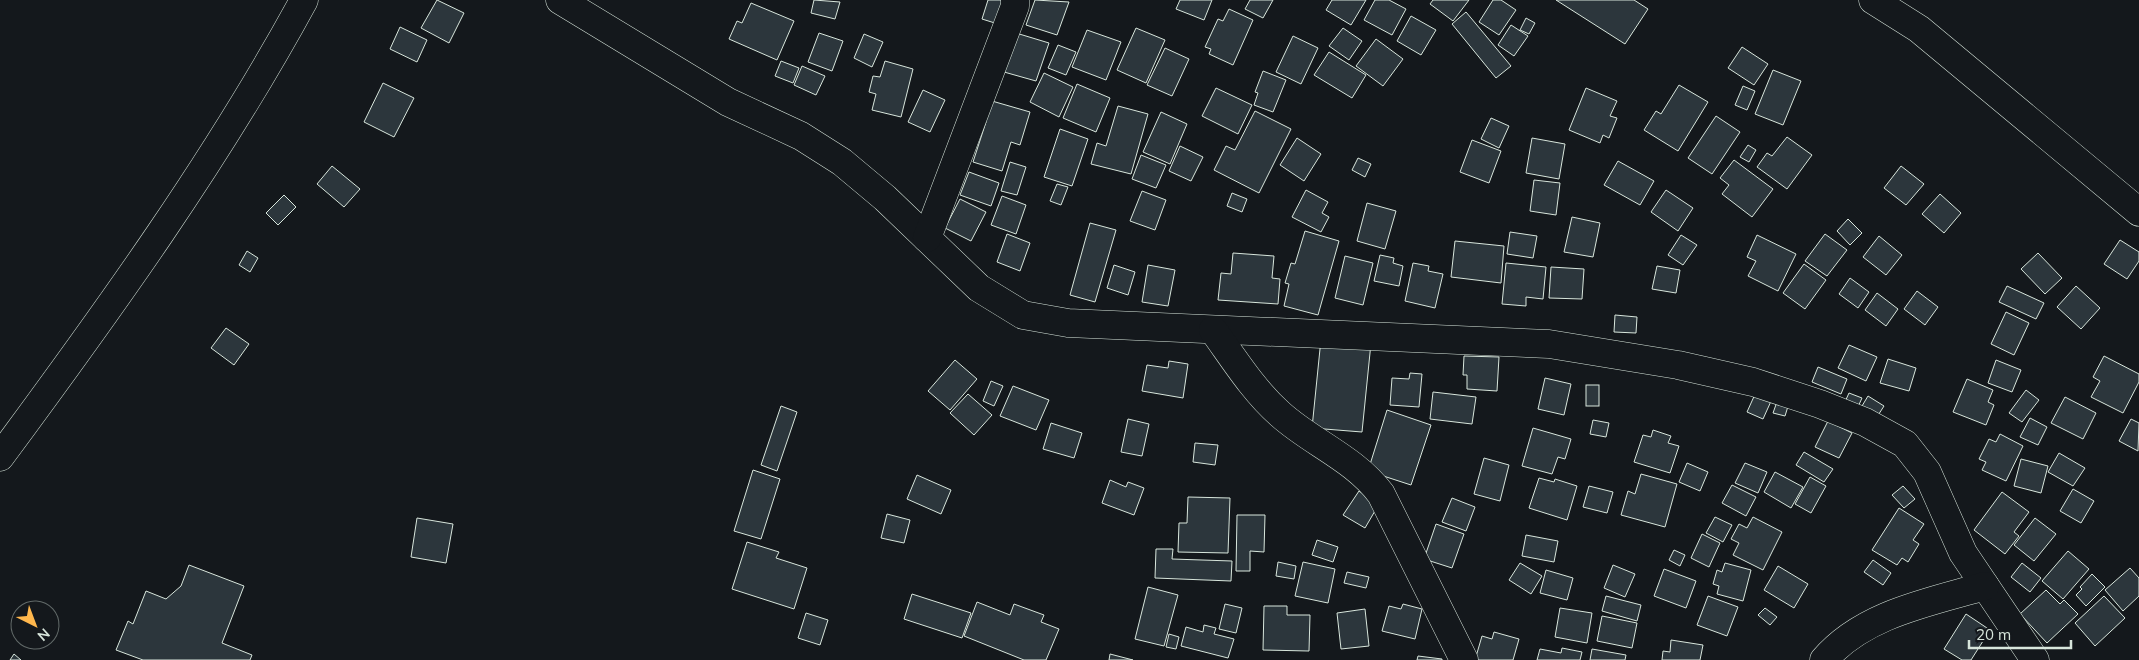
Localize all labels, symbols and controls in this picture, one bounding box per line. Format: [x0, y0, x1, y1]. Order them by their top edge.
north arrow [10, 600, 60, 650]
scale bar [1969, 618, 2072, 650]
text: N [34, 624, 54, 645]
text: 20 m [1976, 625, 2011, 644]

